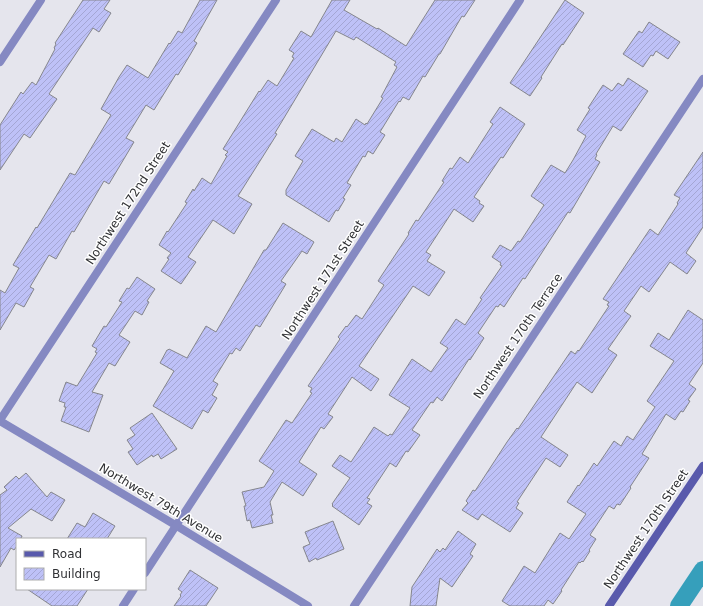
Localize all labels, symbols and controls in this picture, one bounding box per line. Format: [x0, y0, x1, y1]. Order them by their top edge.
street label: Northwest 172nd Street [83, 139, 173, 267]
street label: Northwest 171st Street [279, 217, 367, 342]
street label: Northwest 170th Terrace [471, 271, 565, 401]
street label: Northwest 79th Avenue [97, 461, 225, 545]
street label: Northwest 170th Street [601, 466, 691, 591]
legend [16, 538, 146, 590]
text: Road [52, 547, 82, 561]
text: Building [52, 567, 101, 581]

